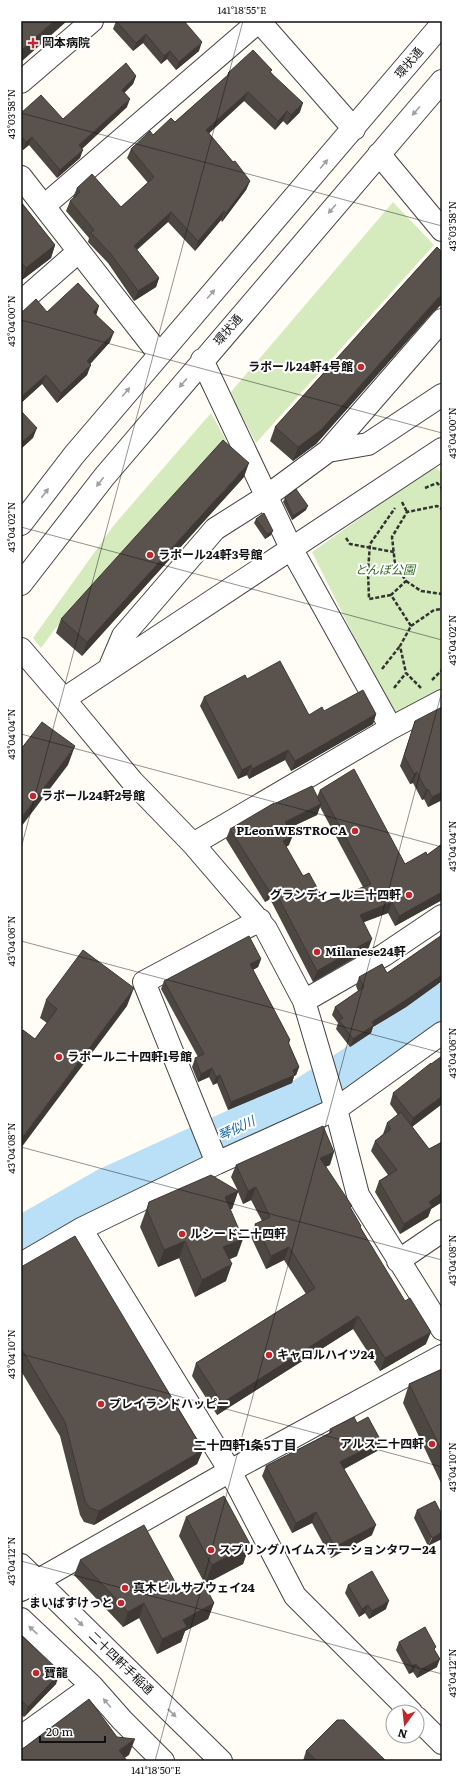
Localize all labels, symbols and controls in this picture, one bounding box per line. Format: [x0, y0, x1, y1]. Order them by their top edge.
text: 141°18'55"E [218, 2, 266, 17]
place label: 岡本病院 [42, 33, 90, 51]
marker: 岡本病院 [27, 37, 39, 49]
street label: 環状通 [390, 43, 427, 82]
text: 43°03'58"N [3, 89, 18, 139]
one-way arrow [412, 106, 421, 116]
one-way arrow [319, 158, 328, 169]
text: 43°03'58"N [444, 201, 459, 251]
one-way arrow [327, 204, 336, 215]
one-way arrow [207, 288, 216, 299]
text: 43°04'00"N [3, 295, 18, 347]
street label: 環状通 [209, 310, 246, 349]
place label: ラポール24軒4号館 [248, 357, 353, 375]
marker: ラポール24軒4号館 [356, 362, 366, 372]
one-way arrow [179, 377, 188, 388]
one-way arrow [122, 387, 131, 398]
text: 43°04'00"N [444, 407, 459, 459]
one-way arrow [96, 477, 104, 487]
one-way arrow [40, 488, 49, 499]
text: 43°04'02"N [3, 502, 18, 552]
place label: ラポール24軒3号館 [158, 545, 262, 563]
marker: ラポール24軒3号館 [145, 550, 155, 560]
park label: とんぼ公園 [355, 560, 417, 578]
text: 43°04'02"N [444, 615, 459, 665]
text: 43°04'04"N [3, 708, 18, 760]
place label: ラポール24軒2号館 [41, 786, 145, 804]
marker: ラポール24軒2号館 [28, 791, 38, 801]
text: 43°04'04"N [444, 820, 459, 872]
place label: PLeonWESTROCA [236, 821, 347, 839]
marker: PLeonWESTROCA [350, 826, 360, 836]
place label: グランディール二十四軒 [270, 885, 401, 903]
marker: グランディール二十四軒 [404, 890, 414, 900]
text: 43°04'06"N [3, 915, 18, 967]
place label: Milanese24軒 [325, 942, 406, 960]
marker: Milanese24軒 [312, 947, 322, 957]
text: 43°04'06"N [444, 1027, 459, 1079]
place label: ラポール二十四軒1号館 [67, 1047, 192, 1065]
marker: ラポール二十四軒1号館 [54, 1052, 64, 1062]
water label: 琴似川 [214, 1110, 259, 1144]
text: 43°04'08"N [3, 1122, 18, 1174]
place label: ルシード二十四軒 [190, 1224, 286, 1242]
marker: ルシード二十四軒 [177, 1229, 187, 1239]
text: 43°04'08"N [444, 1234, 459, 1286]
text: 43°04'10"N [3, 1329, 18, 1379]
place label: キャロルハイツ24 [277, 1345, 375, 1363]
marker: キャロルハイツ24 [264, 1350, 274, 1360]
place label: プレイランドハッピー [109, 1394, 229, 1412]
marker: プレイランドハッピー [96, 1399, 106, 1409]
place label: アルス二十四軒 [340, 1434, 424, 1452]
district label: 二十四軒1条5丁目 [193, 1435, 297, 1454]
marker: アルス二十四軒 [427, 1439, 437, 1449]
text: 43°04'10"N [444, 1442, 459, 1492]
text: 43°04'12"N [3, 1536, 18, 1586]
place label: スプリングハイムステーションタワー24 [219, 1540, 437, 1558]
marker: スプリングハイムステーションタワー24 [206, 1545, 216, 1555]
place label: 真木ビルサブウェイ24 [133, 1578, 255, 1596]
marker: 真木ビルサブウェイ24 [120, 1583, 130, 1593]
place label: まいばすけっと [29, 1593, 113, 1611]
marker: まいばすけっと [116, 1598, 126, 1608]
one-way arrow [74, 1617, 84, 1627]
one-way arrow [28, 1626, 37, 1635]
street label: 二十四軒手稲通 [85, 1627, 158, 1698]
text: 43°04'12"N [444, 1648, 459, 1698]
place label: 寶龍 [44, 1663, 68, 1681]
marker: 寶龍 [31, 1668, 41, 1678]
one-way arrow [102, 1697, 111, 1708]
north arrow [385, 1704, 425, 1744]
one-way arrow [167, 1708, 177, 1718]
scale bar [40, 1718, 105, 1744]
text: 20 m [46, 1722, 73, 1740]
text: N [396, 1726, 409, 1744]
text: 141°18'50"E [131, 1762, 181, 1777]

